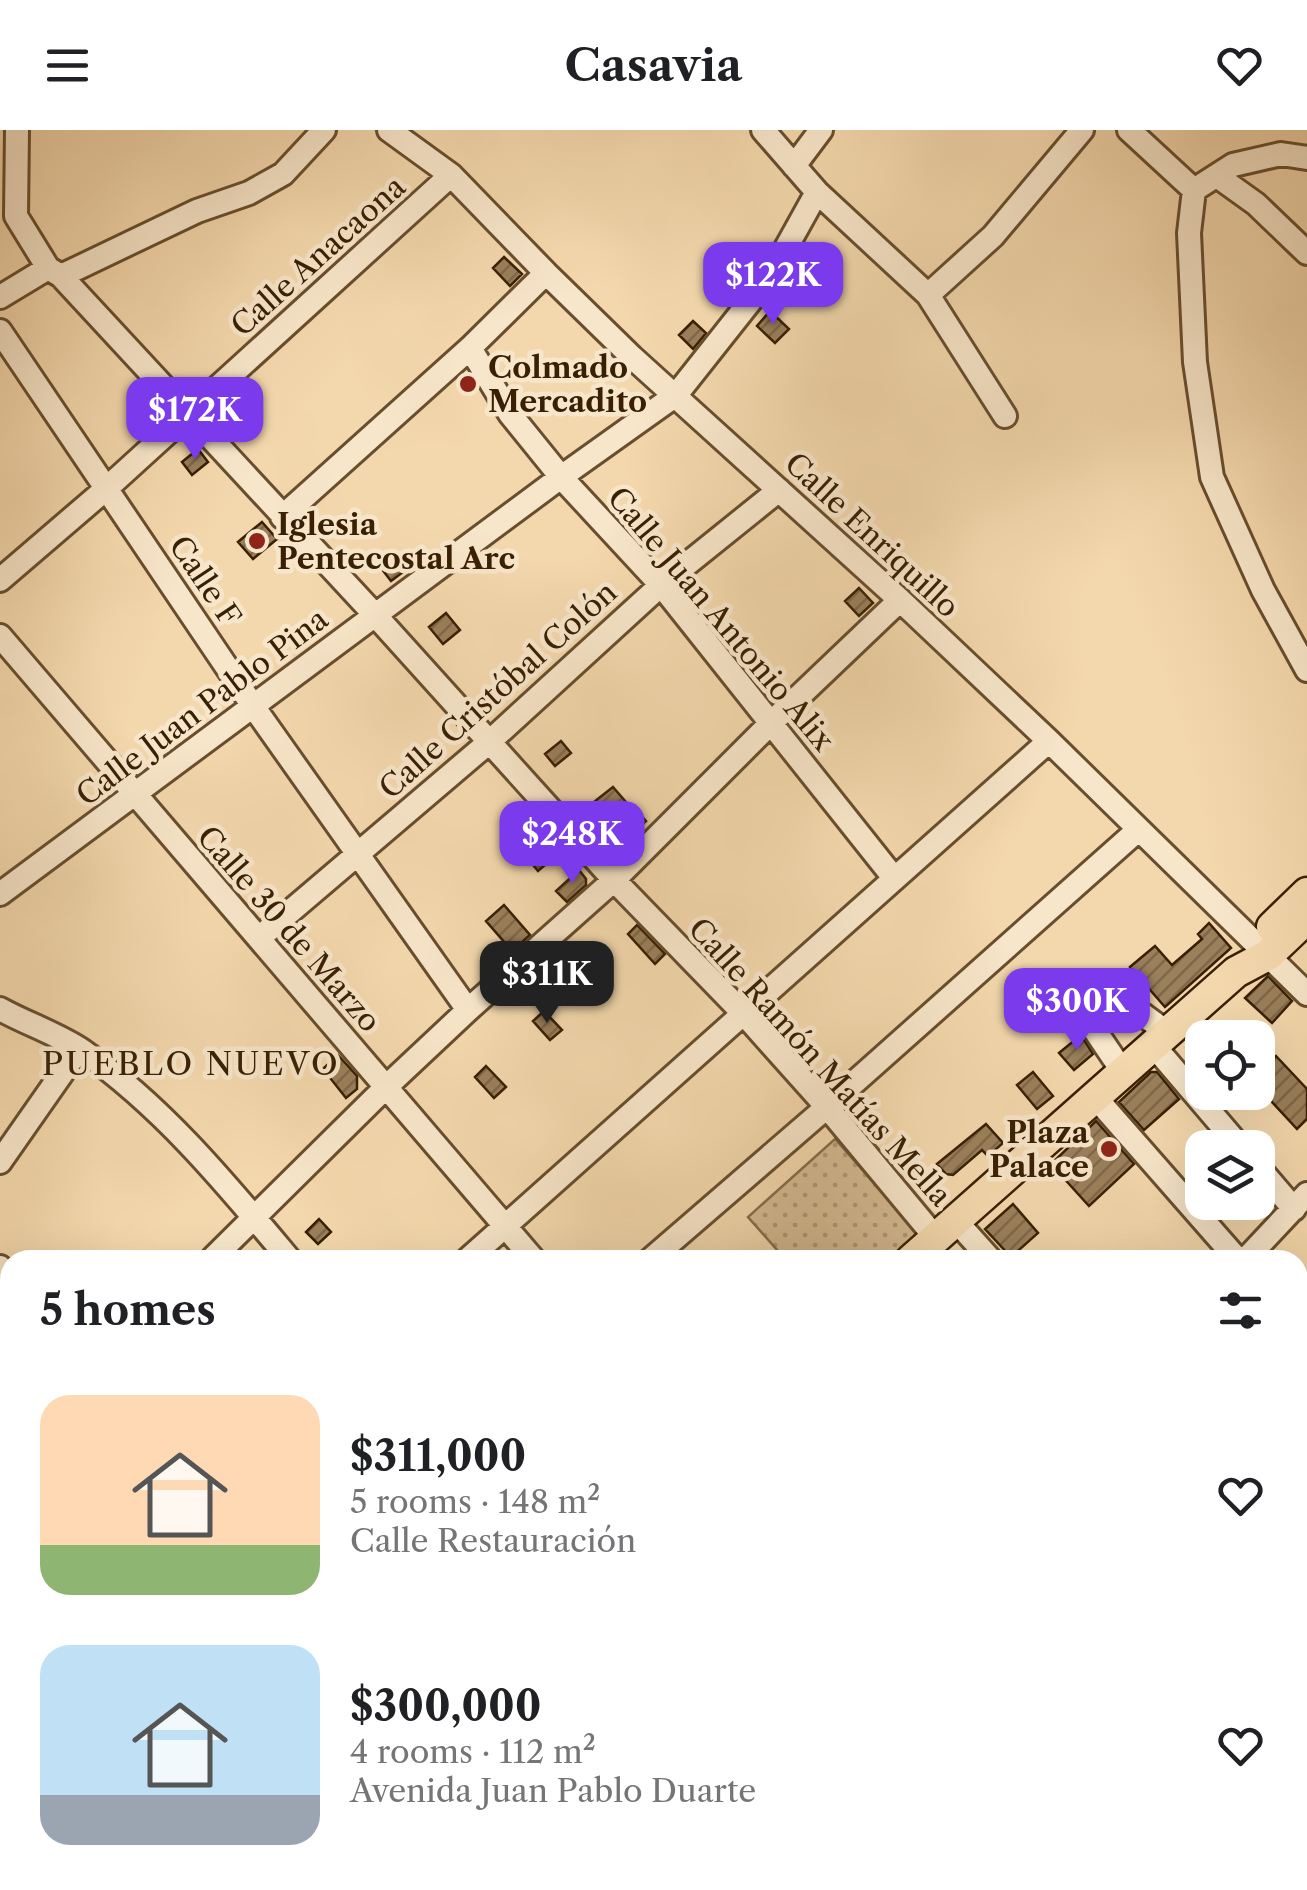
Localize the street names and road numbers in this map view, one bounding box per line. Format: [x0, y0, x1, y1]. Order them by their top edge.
street label: Calle Anacaona [223, 168, 413, 344]
street label: Calle Enriquillo [777, 445, 967, 625]
street label: Calle Juan Antonio Alix [600, 480, 842, 759]
street label: Calle F [161, 529, 249, 633]
street label: Calle Cristóbal Colón [372, 573, 625, 806]
street label: Calle Juan Pablo Pina [69, 600, 335, 814]
street label: Calle 30 de Marzo [190, 819, 388, 1039]
street label: Calle Ramón Matías Mella [681, 910, 959, 1214]

